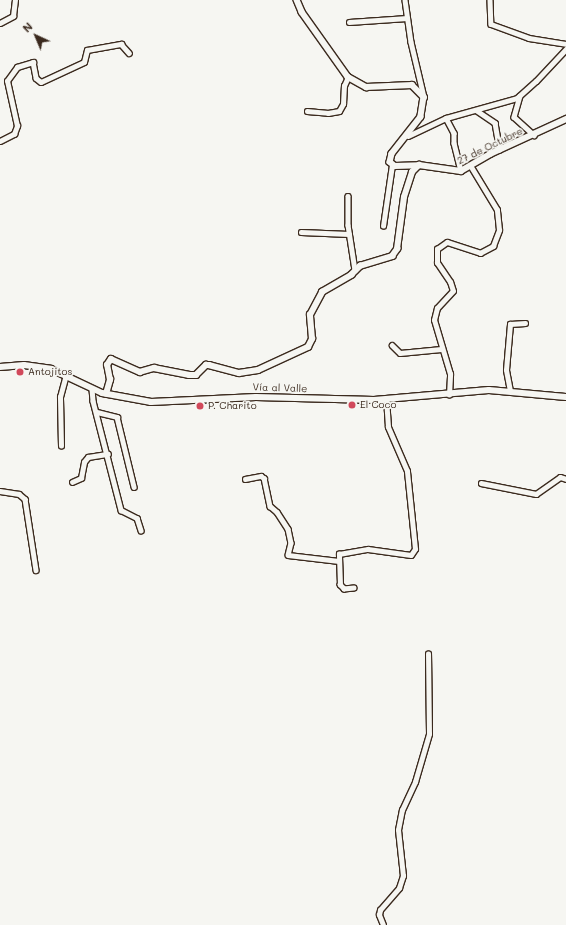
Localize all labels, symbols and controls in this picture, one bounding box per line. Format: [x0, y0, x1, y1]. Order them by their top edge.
north arrow [16, 16, 56, 56]
text: N [19, 19, 36, 35]
street label: 27 de Octubre [455, 125, 525, 167]
place label: Antojitos [28, 366, 72, 378]
marker: Antojitos [15, 367, 25, 377]
street label: Vía al Valle [252, 381, 308, 395]
place label: El Coco [360, 399, 396, 411]
place label: P. Charito [208, 400, 257, 412]
marker: El Coco [347, 400, 357, 410]
marker: P. Charito [195, 401, 205, 411]

